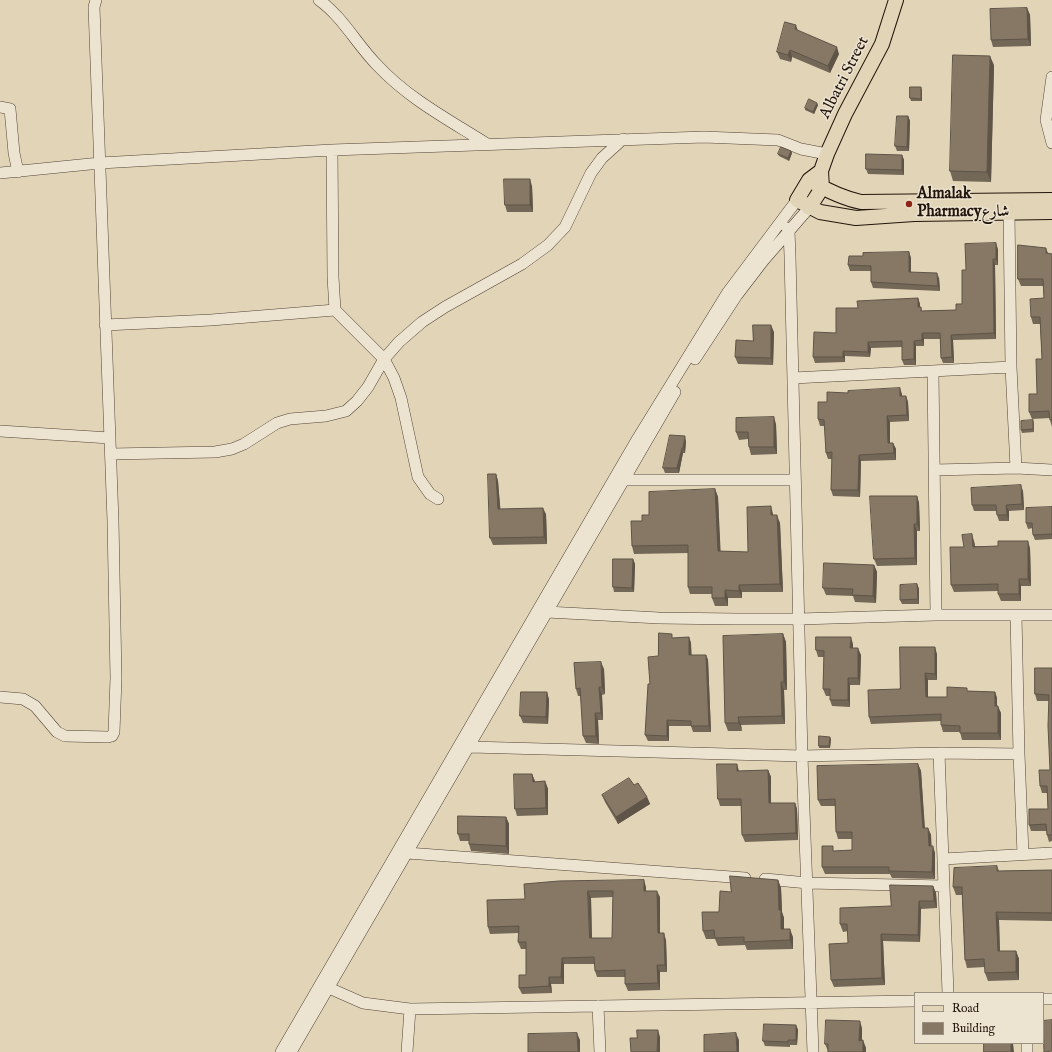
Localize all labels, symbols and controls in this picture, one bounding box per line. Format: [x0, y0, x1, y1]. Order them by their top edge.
street label: Albatri Street [816, 34, 874, 122]
place label: Almalak Pharmacyشارع [917, 185, 1009, 223]
marker: Almalak Pharmacyشارع [904, 199, 914, 209]
legend [914, 992, 1044, 1044]
text: Road [952, 1001, 979, 1016]
text: Building [952, 1021, 995, 1036]

